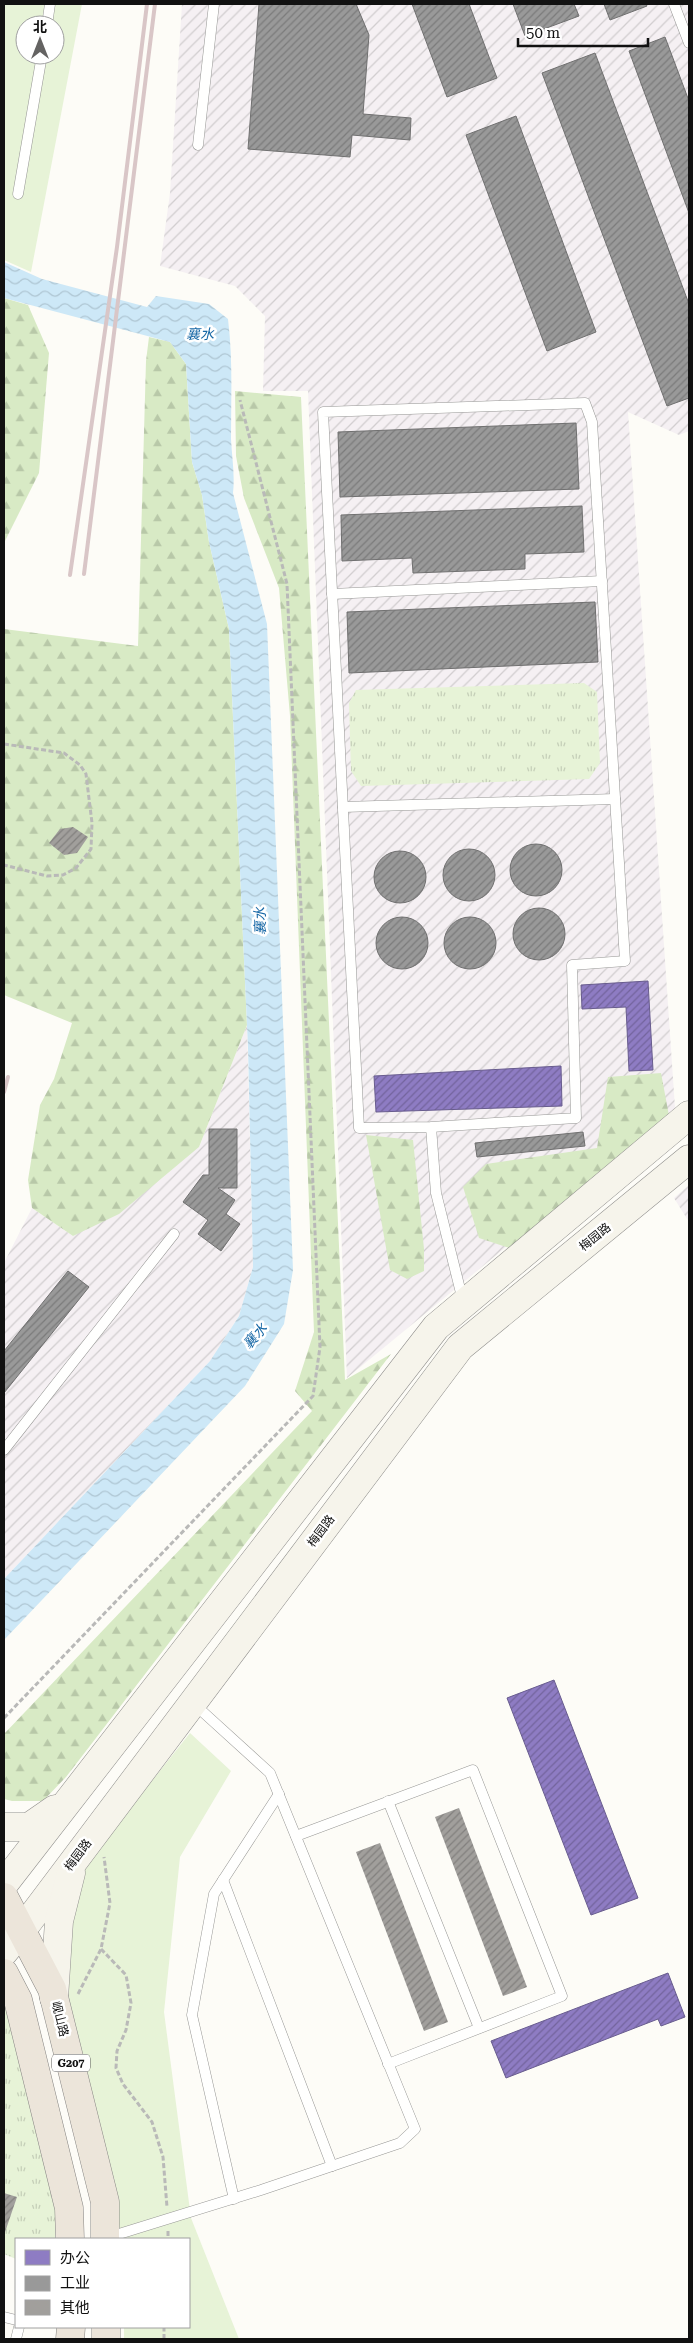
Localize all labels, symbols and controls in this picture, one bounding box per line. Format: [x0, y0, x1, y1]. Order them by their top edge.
north arrow [15, 15, 65, 65]
scale bar [518, 15, 648, 47]
text: 北 [33, 19, 47, 35]
text: 50 m [526, 24, 561, 42]
water label: 襄水 [186, 326, 215, 342]
water label: 襄水 [252, 906, 268, 935]
street label: 梅园路 [577, 1220, 613, 1254]
water label: 襄水 [240, 1319, 271, 1352]
street label: 梅园路 [305, 1512, 337, 1550]
street label: 梅园路 [62, 1836, 94, 1874]
street label: 岘山路 [49, 2000, 71, 2038]
road number: G207 [52, 2054, 90, 2072]
legend [15, 2238, 190, 2328]
text: 办公 [60, 2249, 90, 2267]
text: 工业 [60, 2274, 90, 2292]
text: 其他 [60, 2299, 90, 2317]

